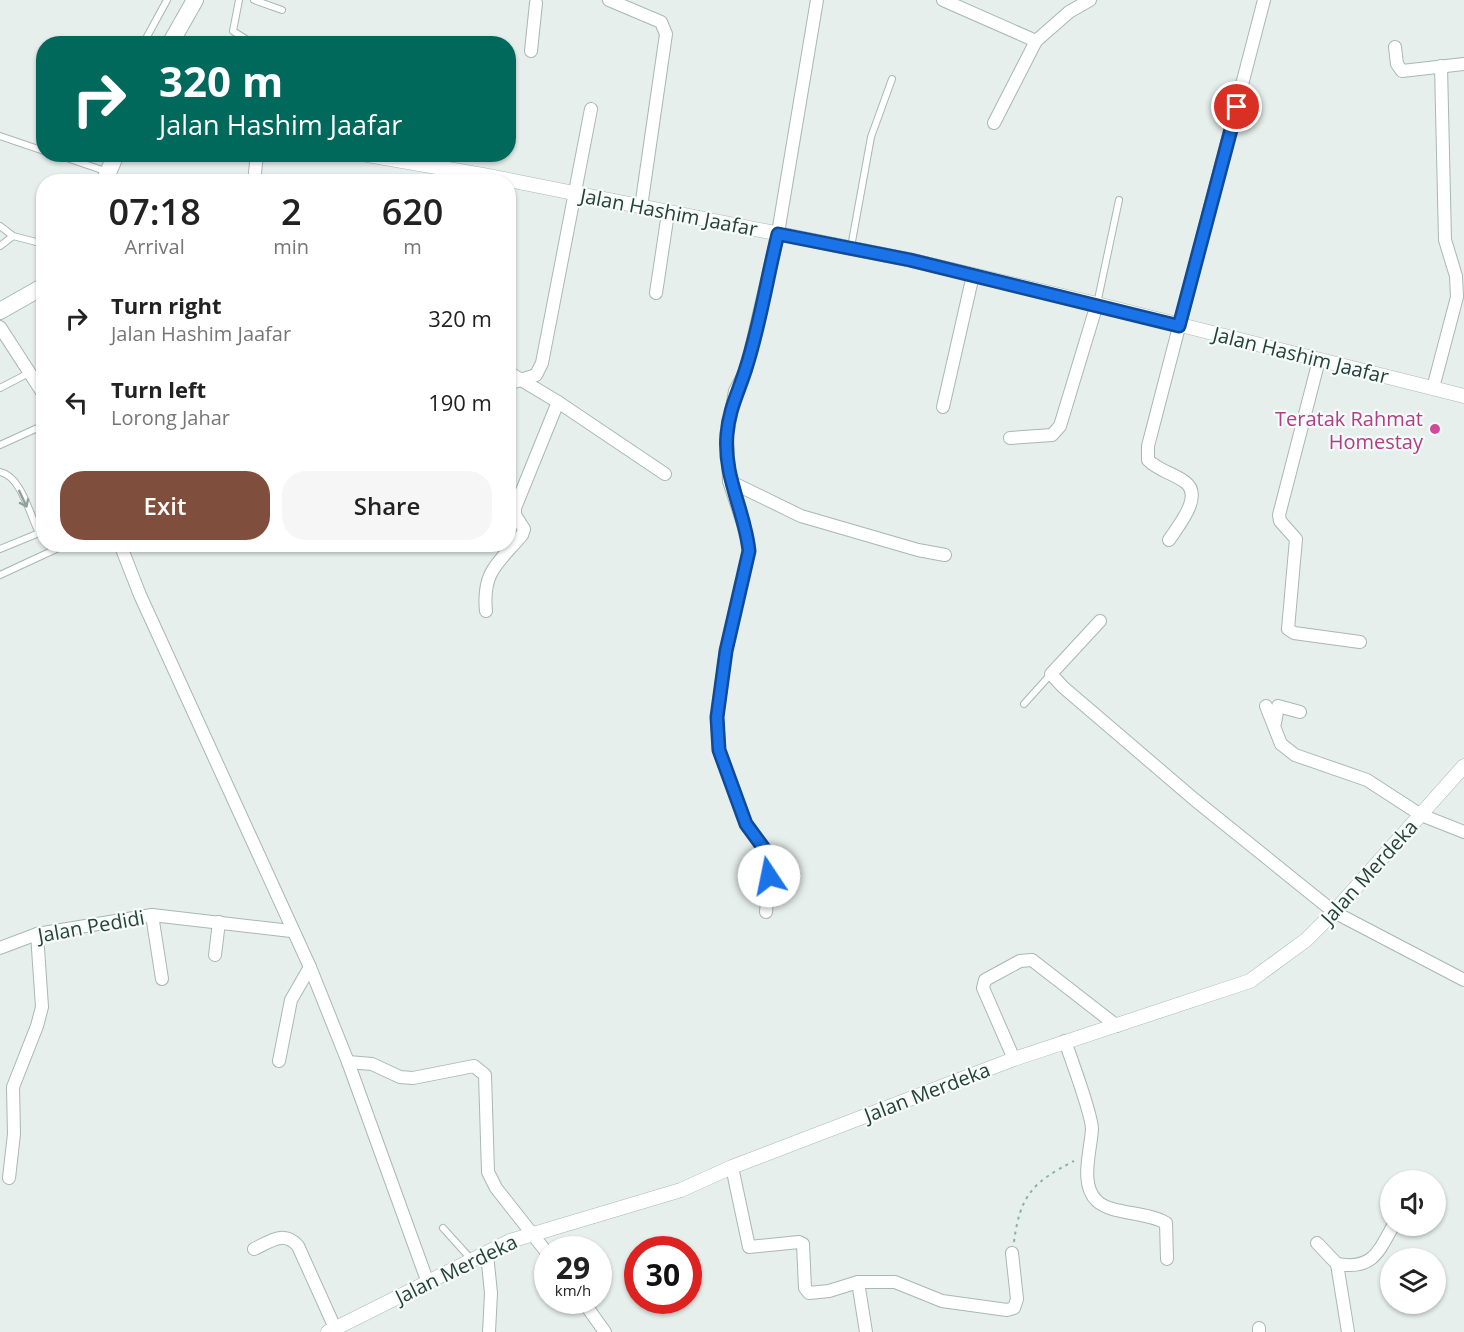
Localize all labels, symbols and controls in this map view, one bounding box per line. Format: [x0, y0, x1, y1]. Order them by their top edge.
text: 320 m [159, 52, 283, 109]
icon: right [60, 60, 138, 138]
pin [1211, 81, 1262, 132]
icon: arrive [1220, 90, 1253, 123]
text: Jalan Hashim Jaafar [159, 106, 402, 143]
street label: Jalan Hashim Jaafar [576, 181, 760, 242]
text: 07:18 [109, 187, 201, 236]
text: 2 [281, 187, 302, 236]
text: 620 [382, 187, 443, 236]
text: Arrival [125, 233, 185, 260]
text: min [273, 233, 309, 260]
text: m [403, 233, 422, 260]
text: Turn right [111, 290, 222, 320]
icon: right [60, 302, 93, 335]
text: 320 m [428, 303, 492, 333]
text: Jalan Hashim Jaafar [111, 320, 291, 347]
street label: Jalan Hashim Jaafar [1208, 320, 1392, 390]
text: Turn left [111, 374, 206, 404]
icon: left [60, 386, 93, 419]
text: 190 m [428, 387, 492, 417]
text: Lorong Jahar [111, 404, 230, 431]
place label: Teratak Rahmat Homestay [1275, 405, 1424, 455]
marker: Teratak Rahmat Homestay [1428, 422, 1442, 436]
button: Exit [60, 471, 270, 540]
button: Share [282, 471, 492, 540]
one-way arrow [17, 489, 29, 507]
street label: Jalan Merdeka [1313, 814, 1423, 932]
position arrow [737, 844, 801, 908]
street label: Jalan Pedidi [34, 903, 147, 949]
street label: Jalan Merdeka [858, 1056, 994, 1129]
map controls [1380, 1170, 1446, 1314]
button: sound [1380, 1170, 1446, 1236]
street label: Jalan Merdeka [389, 1228, 522, 1311]
speed limit sign: 30 [624, 1236, 702, 1314]
text: 29 [556, 1247, 590, 1288]
button: layers [1380, 1248, 1446, 1314]
text: km/h [555, 1280, 591, 1300]

